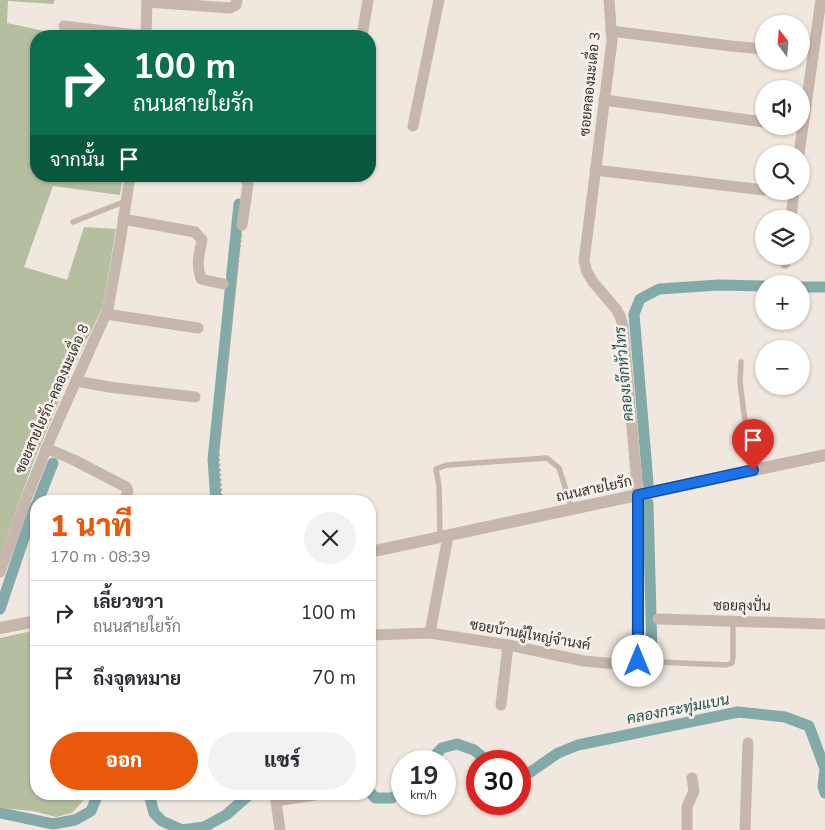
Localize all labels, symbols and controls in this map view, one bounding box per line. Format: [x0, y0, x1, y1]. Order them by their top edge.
north arrow [755, 15, 810, 70]
map controls [755, 15, 810, 395]
street label: ซอยคลองมะเดื่อ 3 [572, 31, 605, 137]
text: 100 m [133, 43, 236, 90]
icon: right [50, 50, 115, 115]
button: sound [755, 80, 810, 135]
text: ถนนสายใยรัก [133, 89, 254, 119]
icon: arrive [115, 145, 143, 173]
button: search [755, 145, 810, 200]
text: จากนั้น [50, 147, 105, 173]
button: layers [755, 210, 810, 265]
button: + [755, 275, 810, 330]
street label: ซอยสายใยรัก-คลองมะเดื่อ 8 [8, 320, 94, 477]
water label: คลองเจ๊กหัวไทร [610, 325, 638, 422]
button: − [755, 340, 810, 395]
pin [732, 419, 774, 470]
icon: arrive [739, 426, 767, 454]
street label: ถนนสายใยรัก [554, 472, 634, 506]
text: 1 นาที [50, 506, 132, 547]
button: close [304, 512, 356, 564]
text: 170 m · 08:39 [50, 546, 151, 568]
text: เลี้ยวขวา [93, 589, 164, 615]
street label: ซอยลุงปั่น [713, 593, 771, 616]
icon: right [50, 599, 78, 627]
text: 100 m [301, 600, 356, 626]
street label: ซอยบ้านผู้ใหญ่จำนงค์ [468, 615, 592, 655]
text: ถนนสายใยรัก [93, 616, 181, 638]
position arrow [611, 634, 663, 686]
icon: arrive [50, 664, 78, 692]
text: 70 m [312, 665, 356, 691]
text: ถึงจุดหมาย [93, 666, 181, 692]
water label: คลองกระทุ่มแบน [625, 689, 732, 730]
button: ออก [50, 732, 198, 790]
button: แชร์ [208, 732, 356, 790]
speed limit sign: 30 [466, 750, 531, 815]
text: 19 [408, 759, 439, 793]
text: km/h [410, 787, 437, 803]

